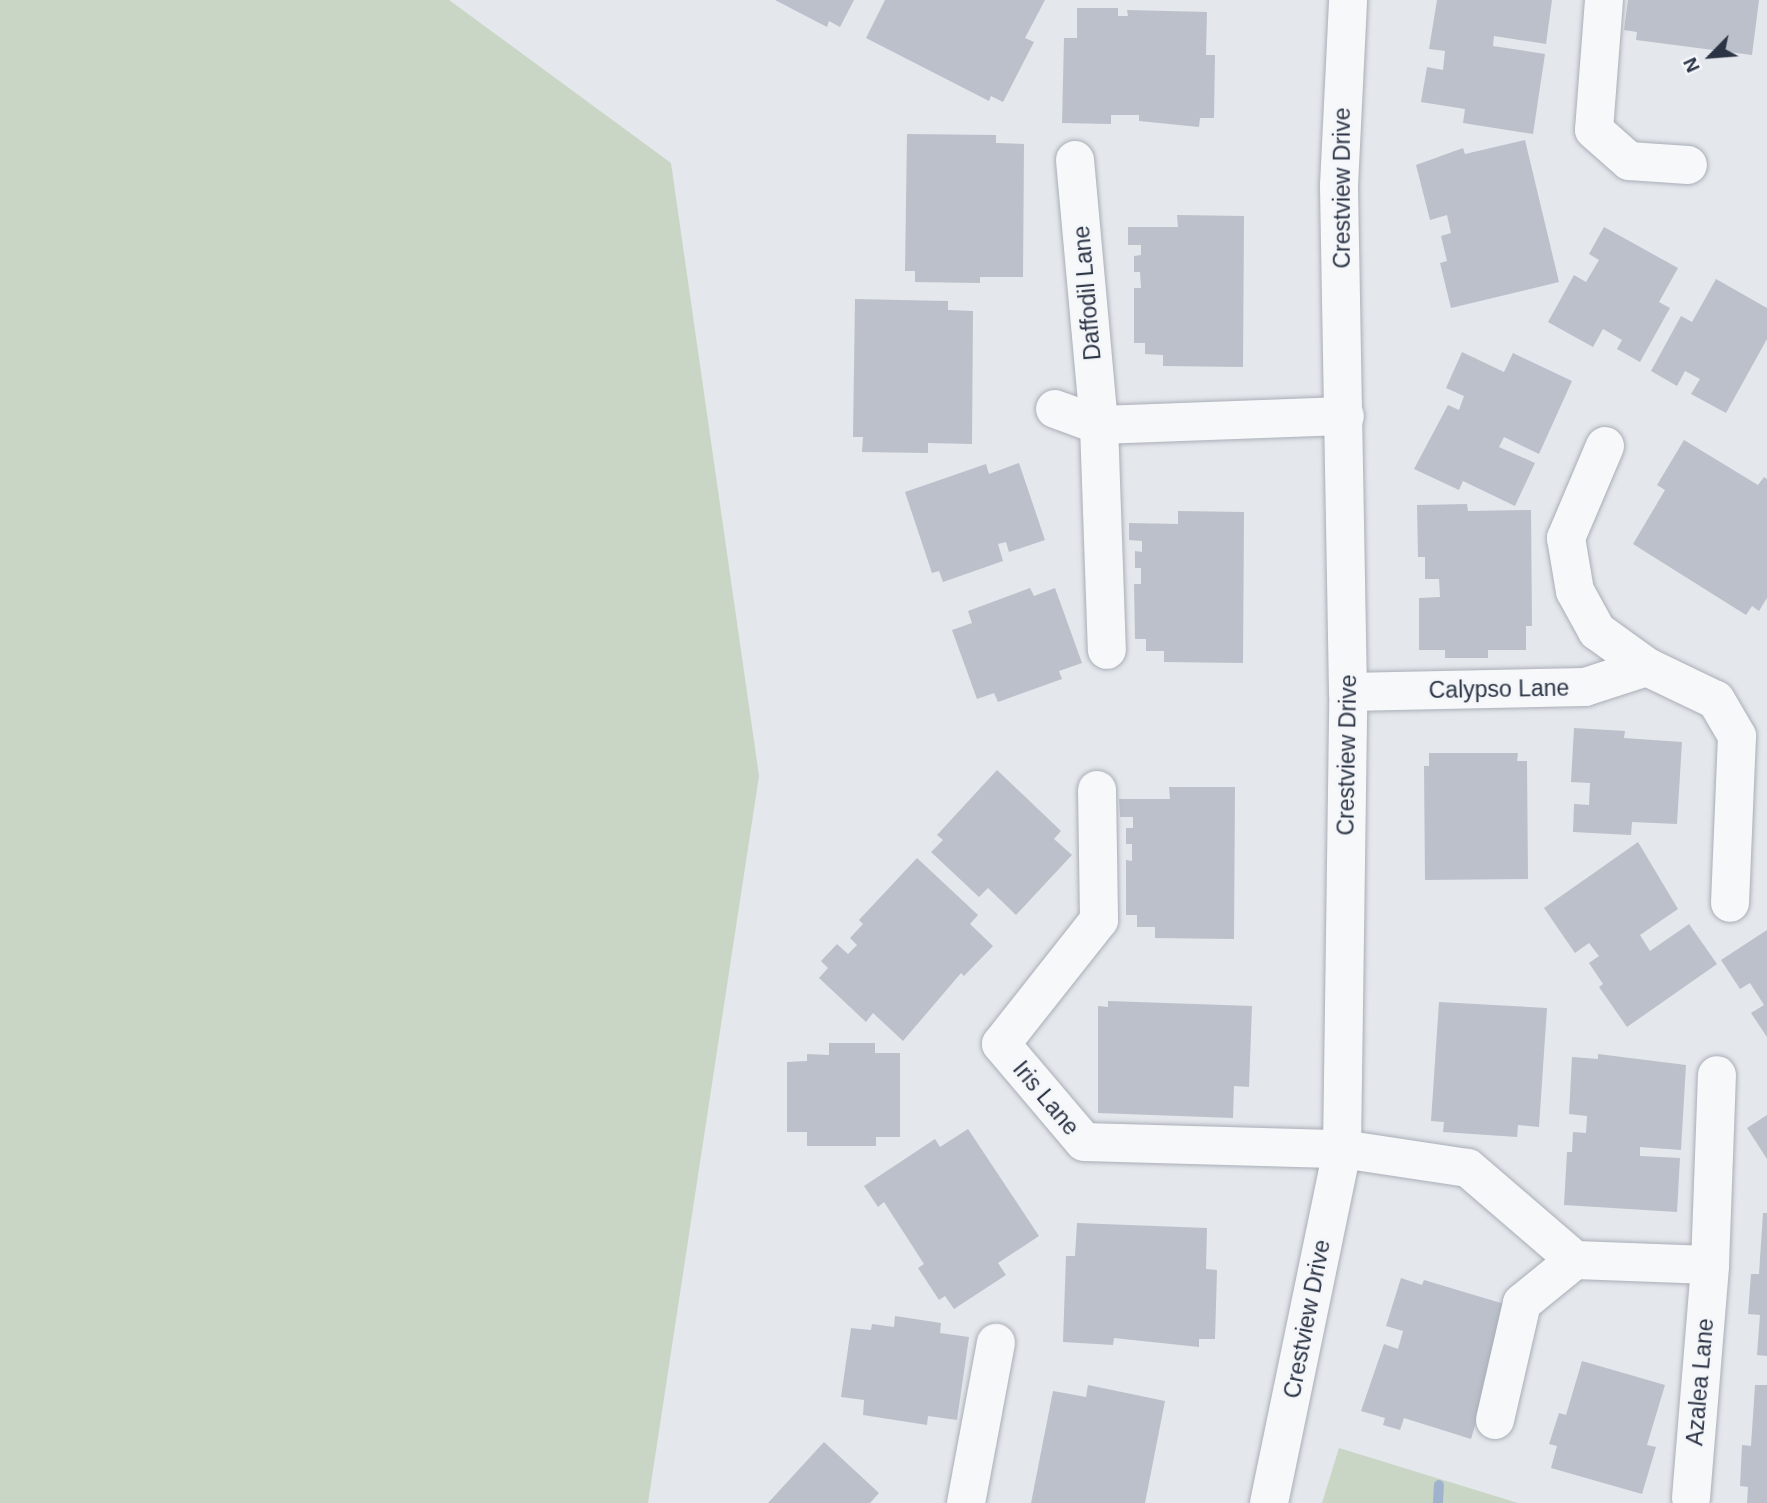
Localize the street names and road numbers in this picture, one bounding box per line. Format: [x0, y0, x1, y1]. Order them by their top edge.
street label: Crestview Drive [1328, 107, 1356, 269]
street label: Daffodil Lane [1067, 224, 1107, 362]
street label: Crestview Drive [1332, 674, 1362, 836]
street label: Calypso Lane [1428, 674, 1570, 704]
street label: Iris Lane [1007, 1055, 1085, 1141]
street label: Crestview Drive [1278, 1237, 1336, 1401]
street label: Azalea Lane [1681, 1317, 1719, 1447]

